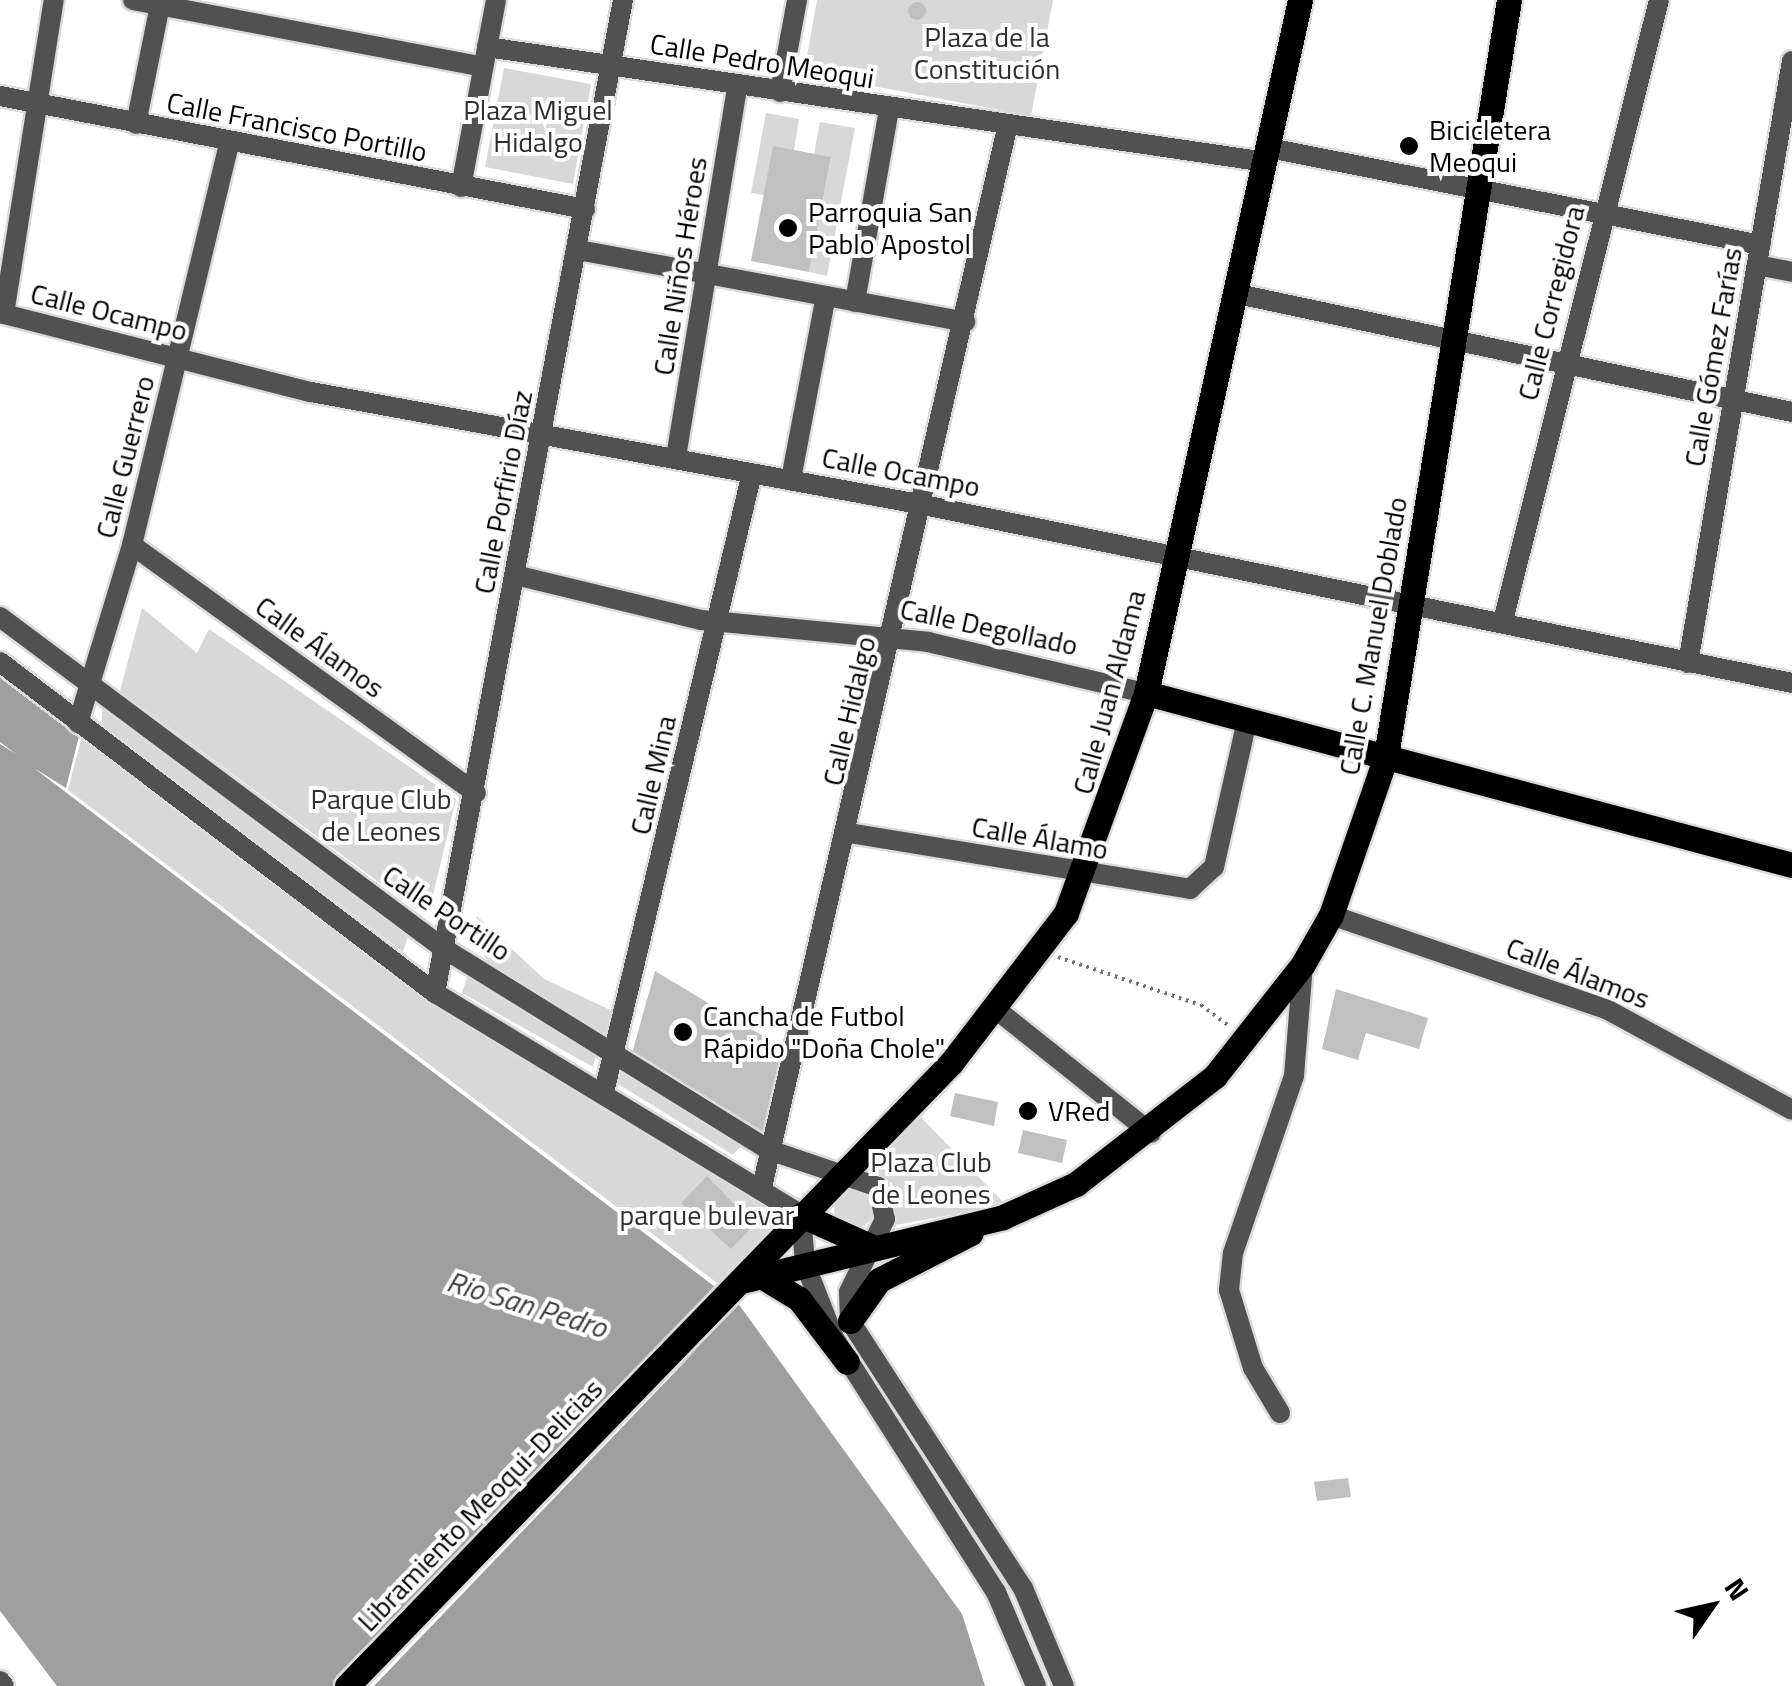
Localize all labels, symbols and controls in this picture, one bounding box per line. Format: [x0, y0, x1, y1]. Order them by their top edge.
park label: Plaza de la Constitución [914, 20, 1060, 86]
street label: Calle Pedro Meoqui [648, 27, 876, 95]
street label: Calle Francisco Portillo [164, 85, 430, 169]
park label: Plaza Miguel Hidalgo [463, 93, 613, 159]
place label: Bicicletera Meoqui [1429, 113, 1551, 179]
marker: Bicicletera Meoqui [1398, 135, 1420, 157]
street label: Calle Niños Héroes [646, 154, 714, 378]
place label: Parroquia San Pablo Apostol [808, 195, 973, 261]
street label: Calle Corregidora [1511, 202, 1591, 404]
marker: Parroquia San Pablo Apostol [777, 217, 799, 239]
street label: Calle Gómez Farías [1677, 245, 1749, 469]
street label: Calle Ocampo [27, 276, 191, 348]
street label: Calle Guerrero [89, 372, 161, 542]
street label: Calle Porfirio Díaz [467, 387, 539, 597]
street label: Calle Ocampo [819, 440, 983, 504]
street label: Calle C. Manuel Doblado [1332, 494, 1414, 778]
street label: Calle Juan Aldama [1066, 586, 1152, 798]
street label: Calle Álamos [249, 589, 391, 705]
street label: Calle Degollado [897, 592, 1081, 662]
street label: Calle Hidalgo [816, 633, 882, 789]
street label: Calle Mina [623, 712, 683, 838]
park label: Parque Club de Leones [310, 782, 452, 848]
street label: Calle Álamo [969, 809, 1111, 867]
street label: Calle Portillo [377, 858, 517, 968]
street label: Calle Álamos [1502, 930, 1654, 1016]
place label: Cancha de Futbol Rápido "Doña Chole" [703, 999, 945, 1065]
marker: Cancha de Futbol Rápido "Doña Chole" [672, 1021, 694, 1043]
place label: VRed [1048, 1094, 1110, 1128]
marker: VRed [1017, 1100, 1039, 1122]
park label: Plaza Club de Leones [870, 1145, 992, 1211]
park label: parque bulevar [620, 1198, 794, 1232]
water label: Rio San Pedro [443, 1263, 611, 1345]
street label: Libramiento Meoqui-Delicias [351, 1372, 609, 1638]
north arrow [1662, 1556, 1762, 1656]
text: N [1714, 1569, 1761, 1609]

